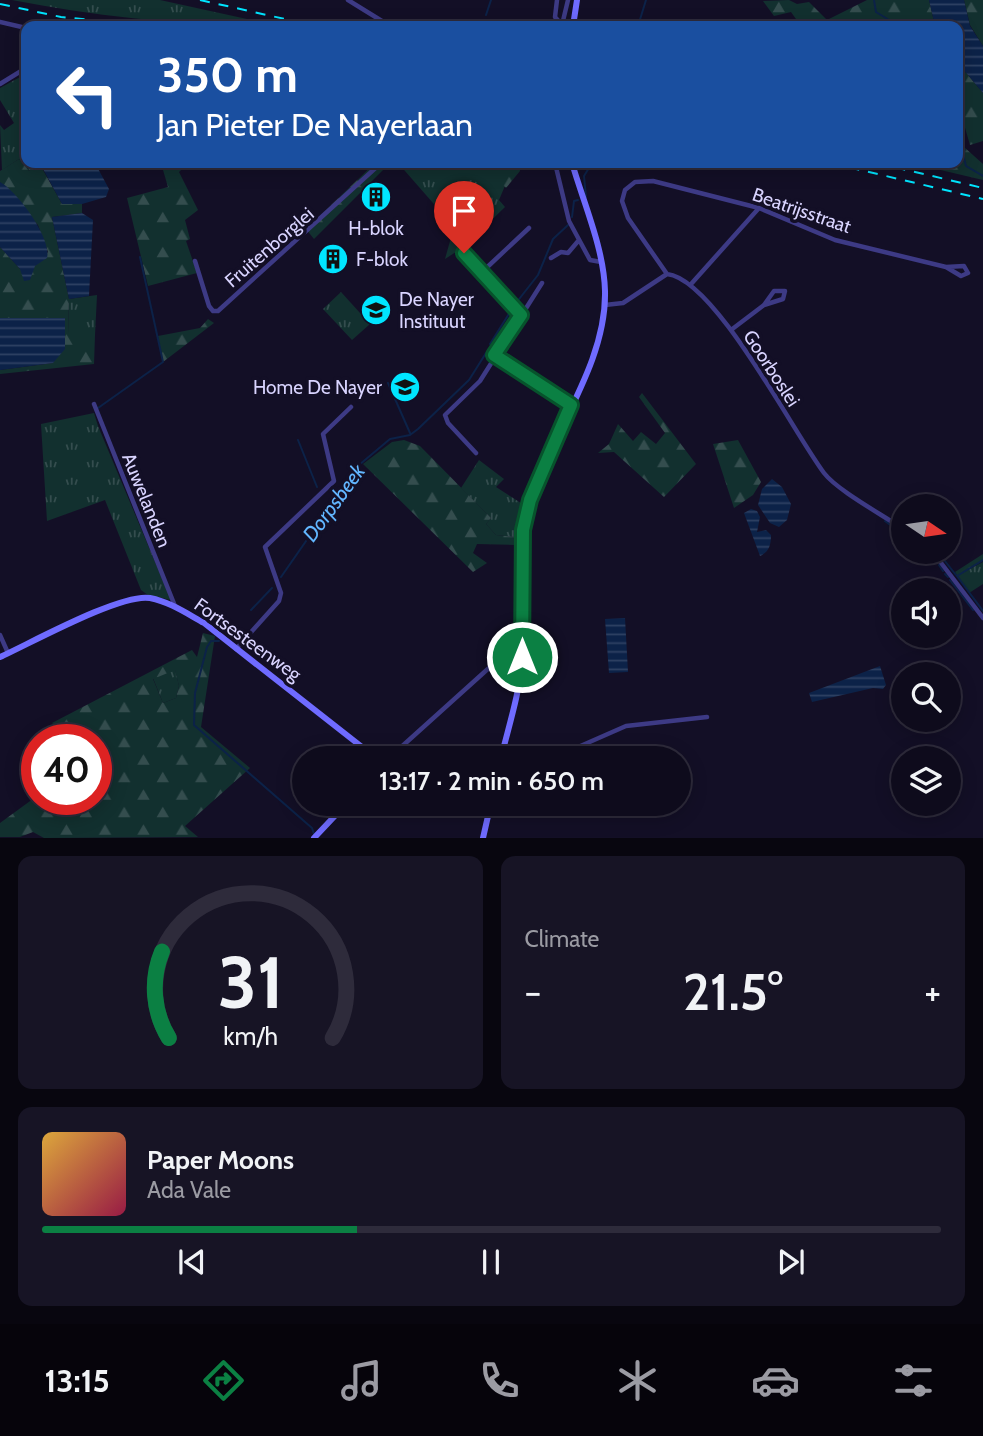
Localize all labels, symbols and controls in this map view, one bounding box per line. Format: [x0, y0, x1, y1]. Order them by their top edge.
text: 350 m [157, 45, 298, 104]
icon: left [42, 49, 133, 140]
text: Jan Pieter De Nayerlaan [157, 105, 473, 144]
building icon: H-blok [359, 180, 393, 214]
pin [434, 181, 494, 253]
street label: Beatrijsstraat [749, 183, 855, 238]
icon: arrive [445, 192, 483, 230]
street label: Fruitenborglei [220, 203, 318, 292]
place label: H-blok [348, 217, 404, 240]
building icon: F-blok [316, 242, 350, 276]
place label: F-blok [356, 248, 408, 271]
place label: De Nayer Instituut [399, 288, 474, 333]
school or university icon: De Nayer Instituut [359, 293, 393, 327]
street label: Goorboslei [738, 326, 805, 411]
school or university icon: Home De Nayer [388, 370, 422, 404]
place label: Home De Nayer [253, 376, 382, 399]
street label: Auwelanden [117, 450, 176, 551]
water label: Dorpsbeek [297, 458, 371, 546]
north arrow [891, 494, 961, 564]
map controls [891, 494, 961, 816]
button: sound [891, 578, 961, 648]
street label: Fortsesteenweg [190, 593, 306, 686]
position arrow [485, 620, 559, 694]
button: search [891, 662, 961, 732]
speed limit sign: 40 [21, 724, 112, 815]
button: layers [891, 746, 961, 816]
text: 13:17 · 2 min · 650 m [379, 765, 604, 797]
text: Climate [525, 925, 599, 953]
text: 31 [217, 939, 283, 1027]
text: 21.5° [683, 960, 783, 1023]
text: − [525, 968, 541, 1015]
text: + [924, 968, 941, 1015]
text: km/h [223, 1021, 278, 1051]
text: Paper Moons [147, 1144, 294, 1176]
text: Ada Vale [147, 1176, 231, 1204]
icon: previous [173, 1243, 211, 1281]
icon: pause [472, 1243, 510, 1281]
icon: next [772, 1243, 810, 1281]
icon: directions [199, 1356, 248, 1405]
icon: music [337, 1356, 386, 1405]
icon: phone [475, 1356, 524, 1405]
icon: climate [613, 1356, 662, 1405]
icon: car [751, 1356, 800, 1405]
icon: filters [889, 1356, 938, 1405]
text: 13:15 [45, 1361, 110, 1400]

